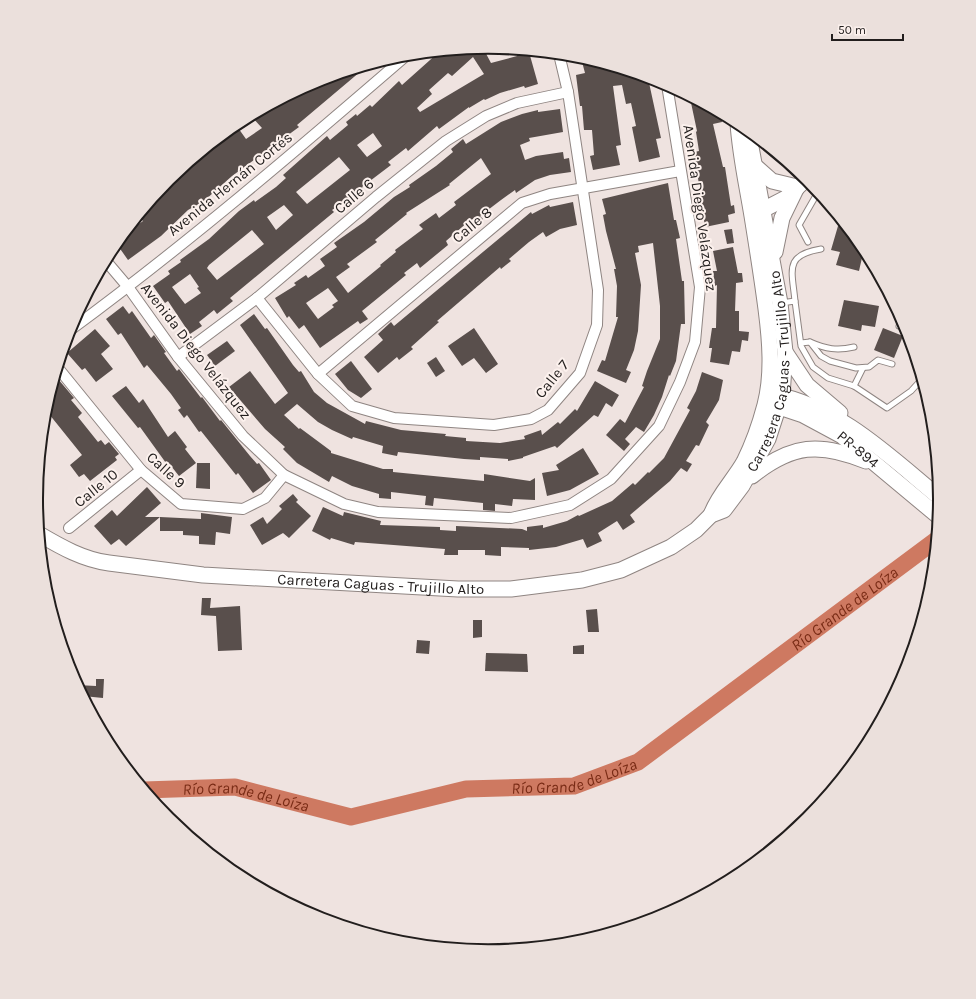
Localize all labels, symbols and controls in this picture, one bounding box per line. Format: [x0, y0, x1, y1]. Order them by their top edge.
scale bar [832, 16, 903, 42]
text: 50 m [838, 23, 866, 37]
street label: Avenida Diego Velázquez [679, 124, 721, 292]
street label: Avenida Hernán Cortés [164, 128, 296, 240]
street label: Calle 6 [331, 174, 377, 218]
street label: Calle 8 [448, 203, 496, 247]
street label: Carretera Caguas - Trujillo Alto [743, 269, 794, 475]
street label: Avenida Diego Velázquez [137, 279, 255, 423]
street label: Calle 7 [531, 356, 573, 402]
street label: PR-894 [833, 427, 883, 472]
street label: Calle 9 [143, 448, 189, 492]
street label: Calle 10 [71, 465, 122, 511]
water label: Río Grande de Loíza [787, 562, 902, 654]
street label: Carretera Caguas - Trujillo Alto [277, 570, 484, 598]
water label: Río Grande de Loíza [511, 754, 639, 797]
water label: Río Grande de Loíza [182, 777, 311, 815]

